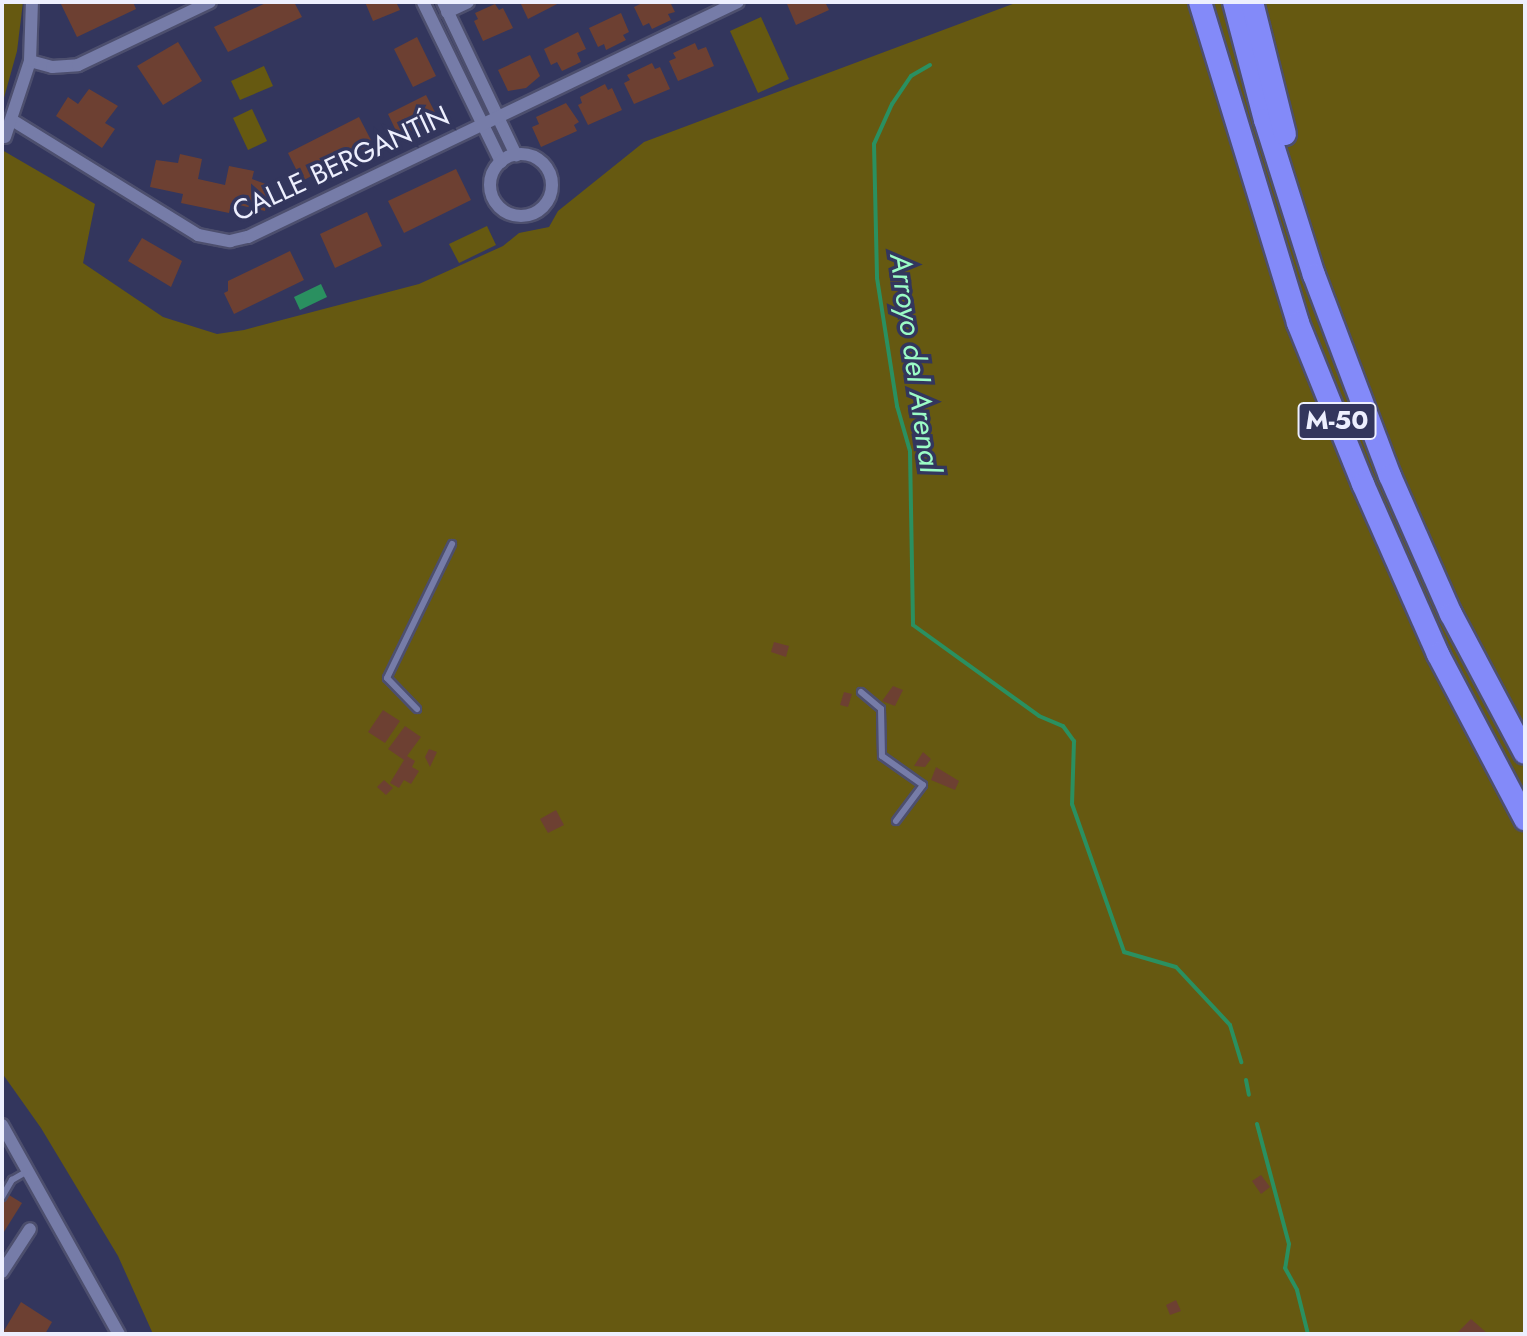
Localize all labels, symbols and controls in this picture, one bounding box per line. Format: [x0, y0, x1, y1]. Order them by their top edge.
street label: CALLE BERGANTÍN [227, 99, 455, 229]
water label: Arroyo del Arenal [882, 251, 948, 475]
road number: M-50 [1297, 399, 1377, 443]

